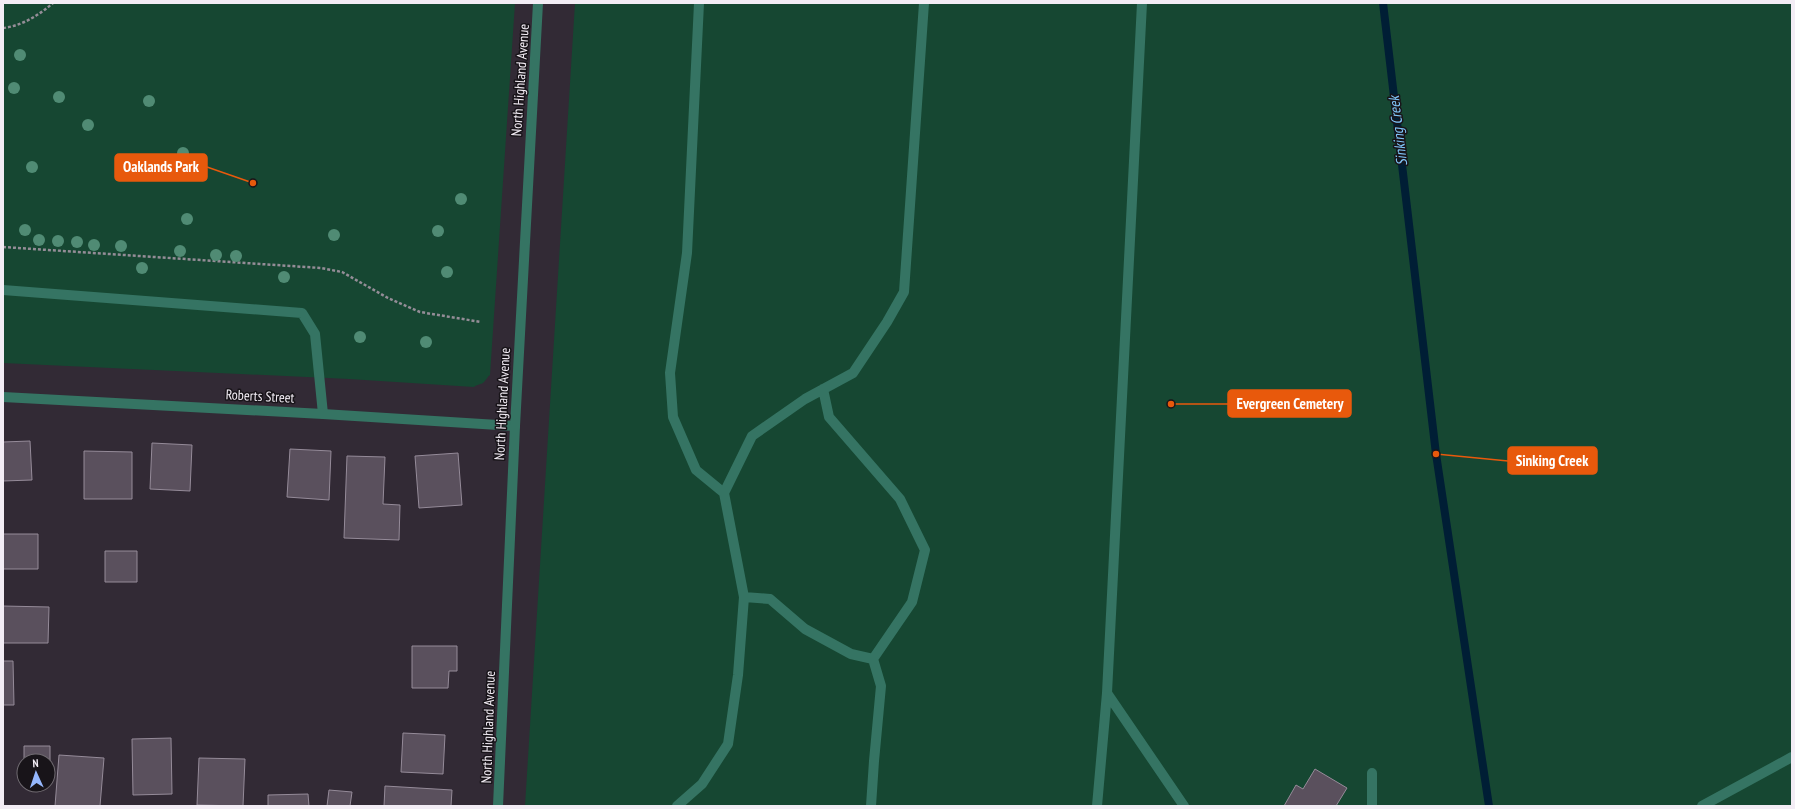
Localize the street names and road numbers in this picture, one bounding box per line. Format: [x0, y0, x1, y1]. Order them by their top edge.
street label: North Highland Avenue [507, 23, 533, 137]
street label: North Highland Avenue [490, 347, 514, 461]
street label: Roberts Street [225, 385, 295, 407]
street label: North Highland Avenue [477, 670, 499, 784]

